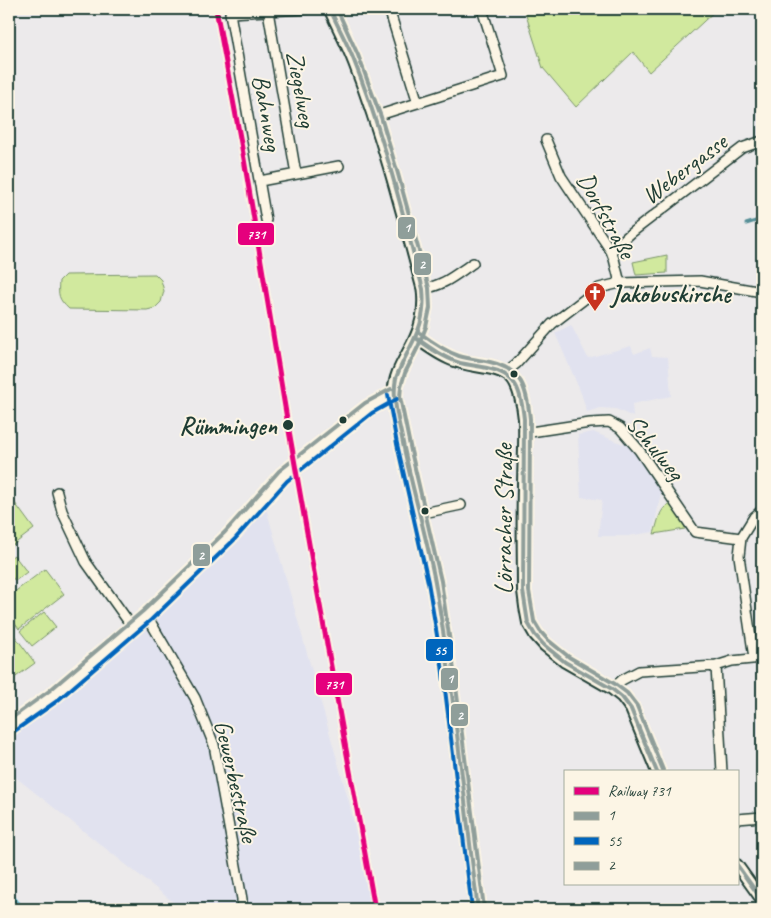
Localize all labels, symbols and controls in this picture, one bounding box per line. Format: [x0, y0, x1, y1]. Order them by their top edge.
street label: Ziegelweg [279, 48, 324, 131]
street label: Bahnweg [245, 73, 290, 155]
street label: Webergasse [636, 125, 735, 211]
street label: Dorfstraße [569, 167, 644, 266]
line badge: 1 [397, 216, 416, 240]
text: 1 [404, 219, 412, 236]
line badge: 731 [237, 222, 275, 246]
text: 731 [247, 226, 267, 243]
line badge: 2 [413, 252, 432, 276]
text: 2 [419, 256, 427, 273]
place label: Jakobuskirche [609, 278, 732, 310]
church icon: Jakobuskirche [583, 281, 607, 312]
unlabelled marker [509, 369, 519, 379]
street label: Schulweg [619, 408, 693, 489]
place label: Rümmingen [179, 410, 278, 442]
unlabelled marker [338, 415, 348, 425]
marker: Rümmingen [281, 418, 295, 432]
street label: Lörracher Straße [488, 442, 520, 594]
unlabelled marker [420, 506, 430, 516]
line badge: 2 [192, 543, 211, 567]
text: 2 [198, 547, 206, 564]
line badge: 55 [425, 638, 454, 662]
text: 55 [434, 642, 448, 659]
line badge: 1 [440, 667, 459, 691]
text: 1 [447, 670, 455, 687]
line badge: 731 [315, 672, 353, 696]
text: 731 [325, 676, 345, 693]
line badge: 2 [450, 703, 469, 727]
text: 2 [457, 707, 465, 724]
street label: Gewerbestraße [206, 717, 266, 847]
legend [564, 770, 738, 886]
text: Railway 731 [608, 782, 672, 801]
text: 1 [608, 806, 616, 825]
text: 55 [608, 832, 623, 851]
text: 2 [608, 856, 616, 875]

